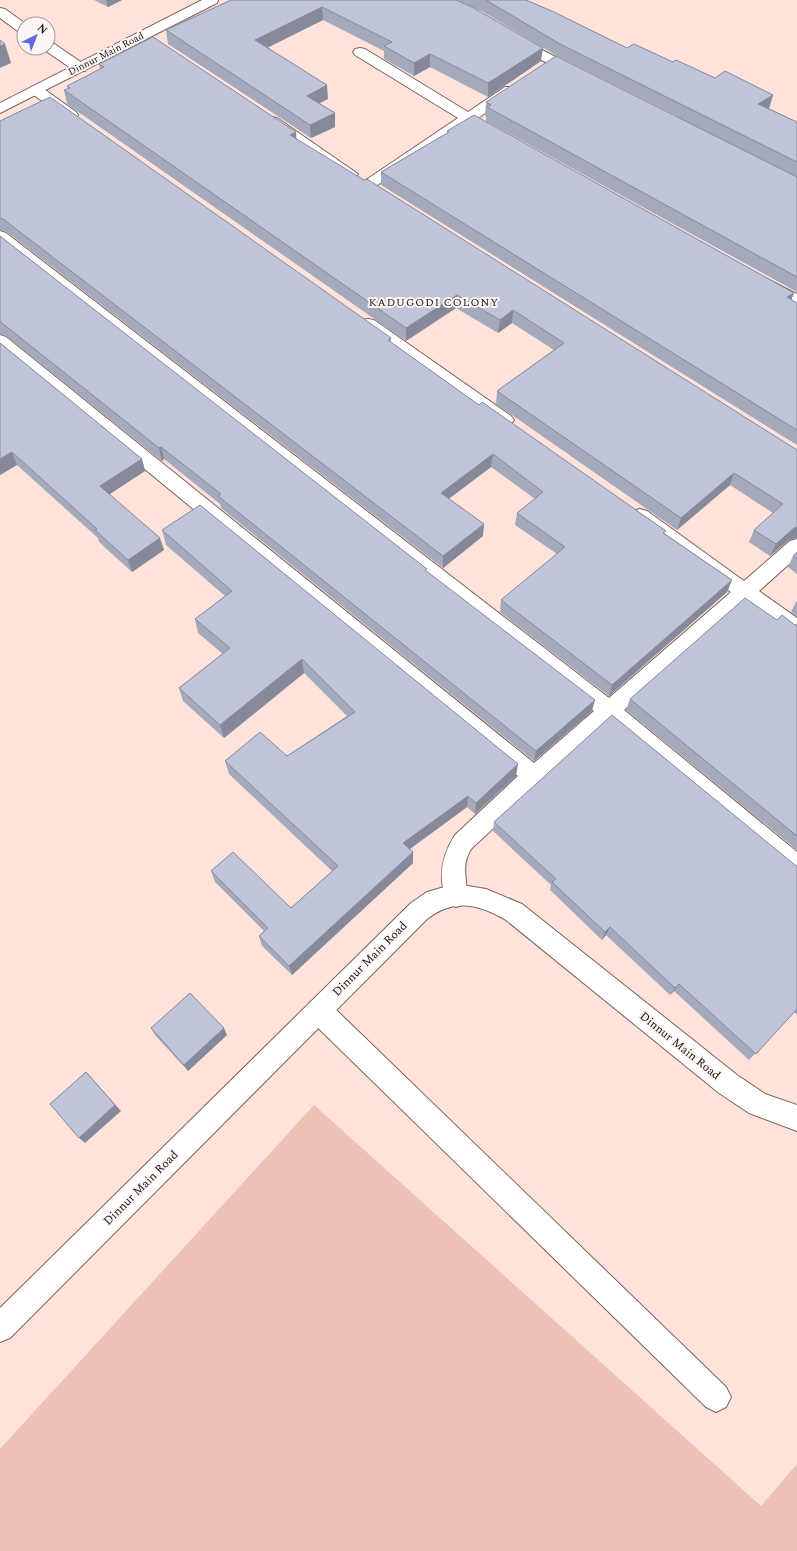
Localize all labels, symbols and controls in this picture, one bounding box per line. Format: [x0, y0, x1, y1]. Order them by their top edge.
north arrow [16, 16, 56, 56]
text: N [33, 20, 52, 38]
street label: Dinnur Main Road [65, 28, 147, 80]
district label: KADUGODI COLONY [369, 294, 499, 311]
street label: Dinnur Main Road [328, 917, 412, 1001]
street label: Dinnur Main Road [635, 1007, 725, 1085]
street label: Dinnur Main Road [99, 1146, 183, 1230]

